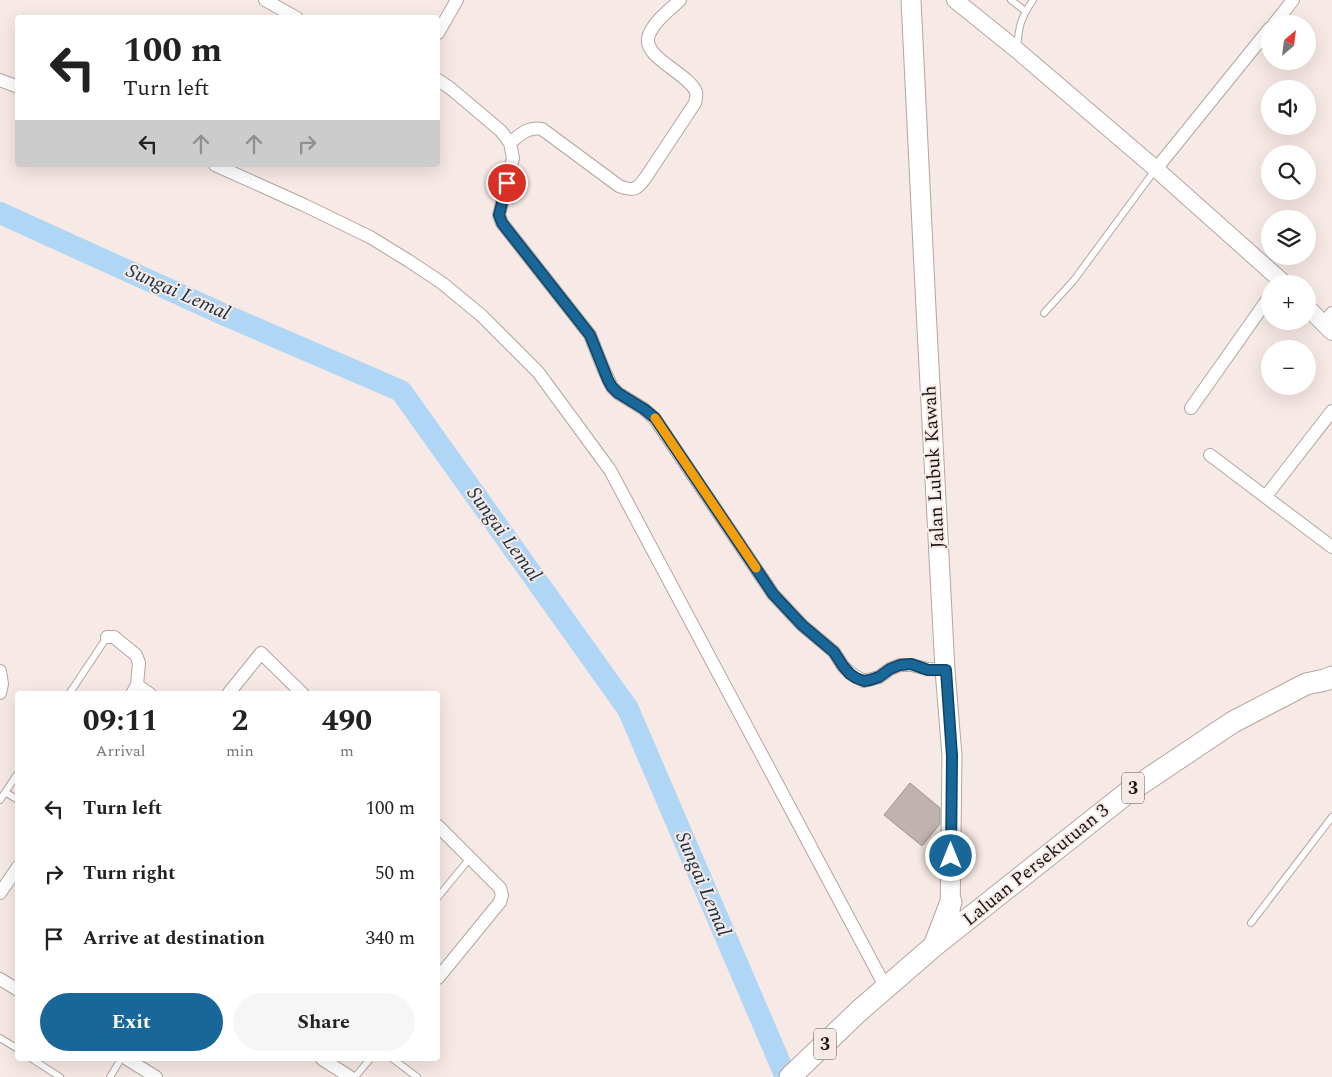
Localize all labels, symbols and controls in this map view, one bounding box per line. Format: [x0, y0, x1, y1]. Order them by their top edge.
north arrow [1261, 15, 1316, 70]
map controls [1261, 15, 1316, 395]
text: 100 m [123, 24, 222, 77]
icon: left [40, 35, 105, 100]
text: Turn left [123, 72, 209, 105]
button: sound [1261, 80, 1316, 135]
icon: left [134, 130, 162, 158]
icon: ahead [187, 130, 215, 158]
icon: ahead [240, 130, 268, 158]
icon: right [293, 130, 321, 158]
button: search [1261, 145, 1316, 200]
pin [486, 162, 528, 204]
icon: arrive [493, 169, 521, 197]
button: layers [1261, 210, 1316, 265]
water label: Sungai Lemal [121, 256, 235, 328]
button: + [1261, 275, 1316, 330]
button: − [1261, 340, 1316, 395]
street label: Jalan Lubuk Kawah [915, 385, 953, 549]
water label: Sungai Lemal [459, 480, 549, 588]
text: 09:11 [83, 698, 158, 744]
text: 2 [231, 698, 248, 744]
text: 490 [322, 698, 372, 744]
text: Arrival [96, 739, 145, 763]
text: min [226, 739, 254, 763]
text: m [340, 739, 354, 763]
road number: 3 [1122, 772, 1144, 804]
text: Turn left [83, 794, 162, 823]
text: 100 m [365, 794, 415, 823]
icon: left [40, 795, 68, 823]
street label: Laluan Persekutuan 3 [956, 796, 1116, 933]
water label: Sungai Lemal [668, 827, 738, 941]
position arrow [924, 829, 976, 881]
text: Turn right [83, 859, 176, 888]
text: 50 m [375, 859, 415, 888]
icon: right [40, 860, 68, 888]
text: Arrive at destination [83, 924, 265, 953]
text: 340 m [365, 924, 415, 953]
icon: arrive [40, 925, 68, 953]
button: Exit [40, 993, 223, 1051]
button: Share [233, 993, 415, 1051]
road number: 3 [814, 1028, 836, 1060]

